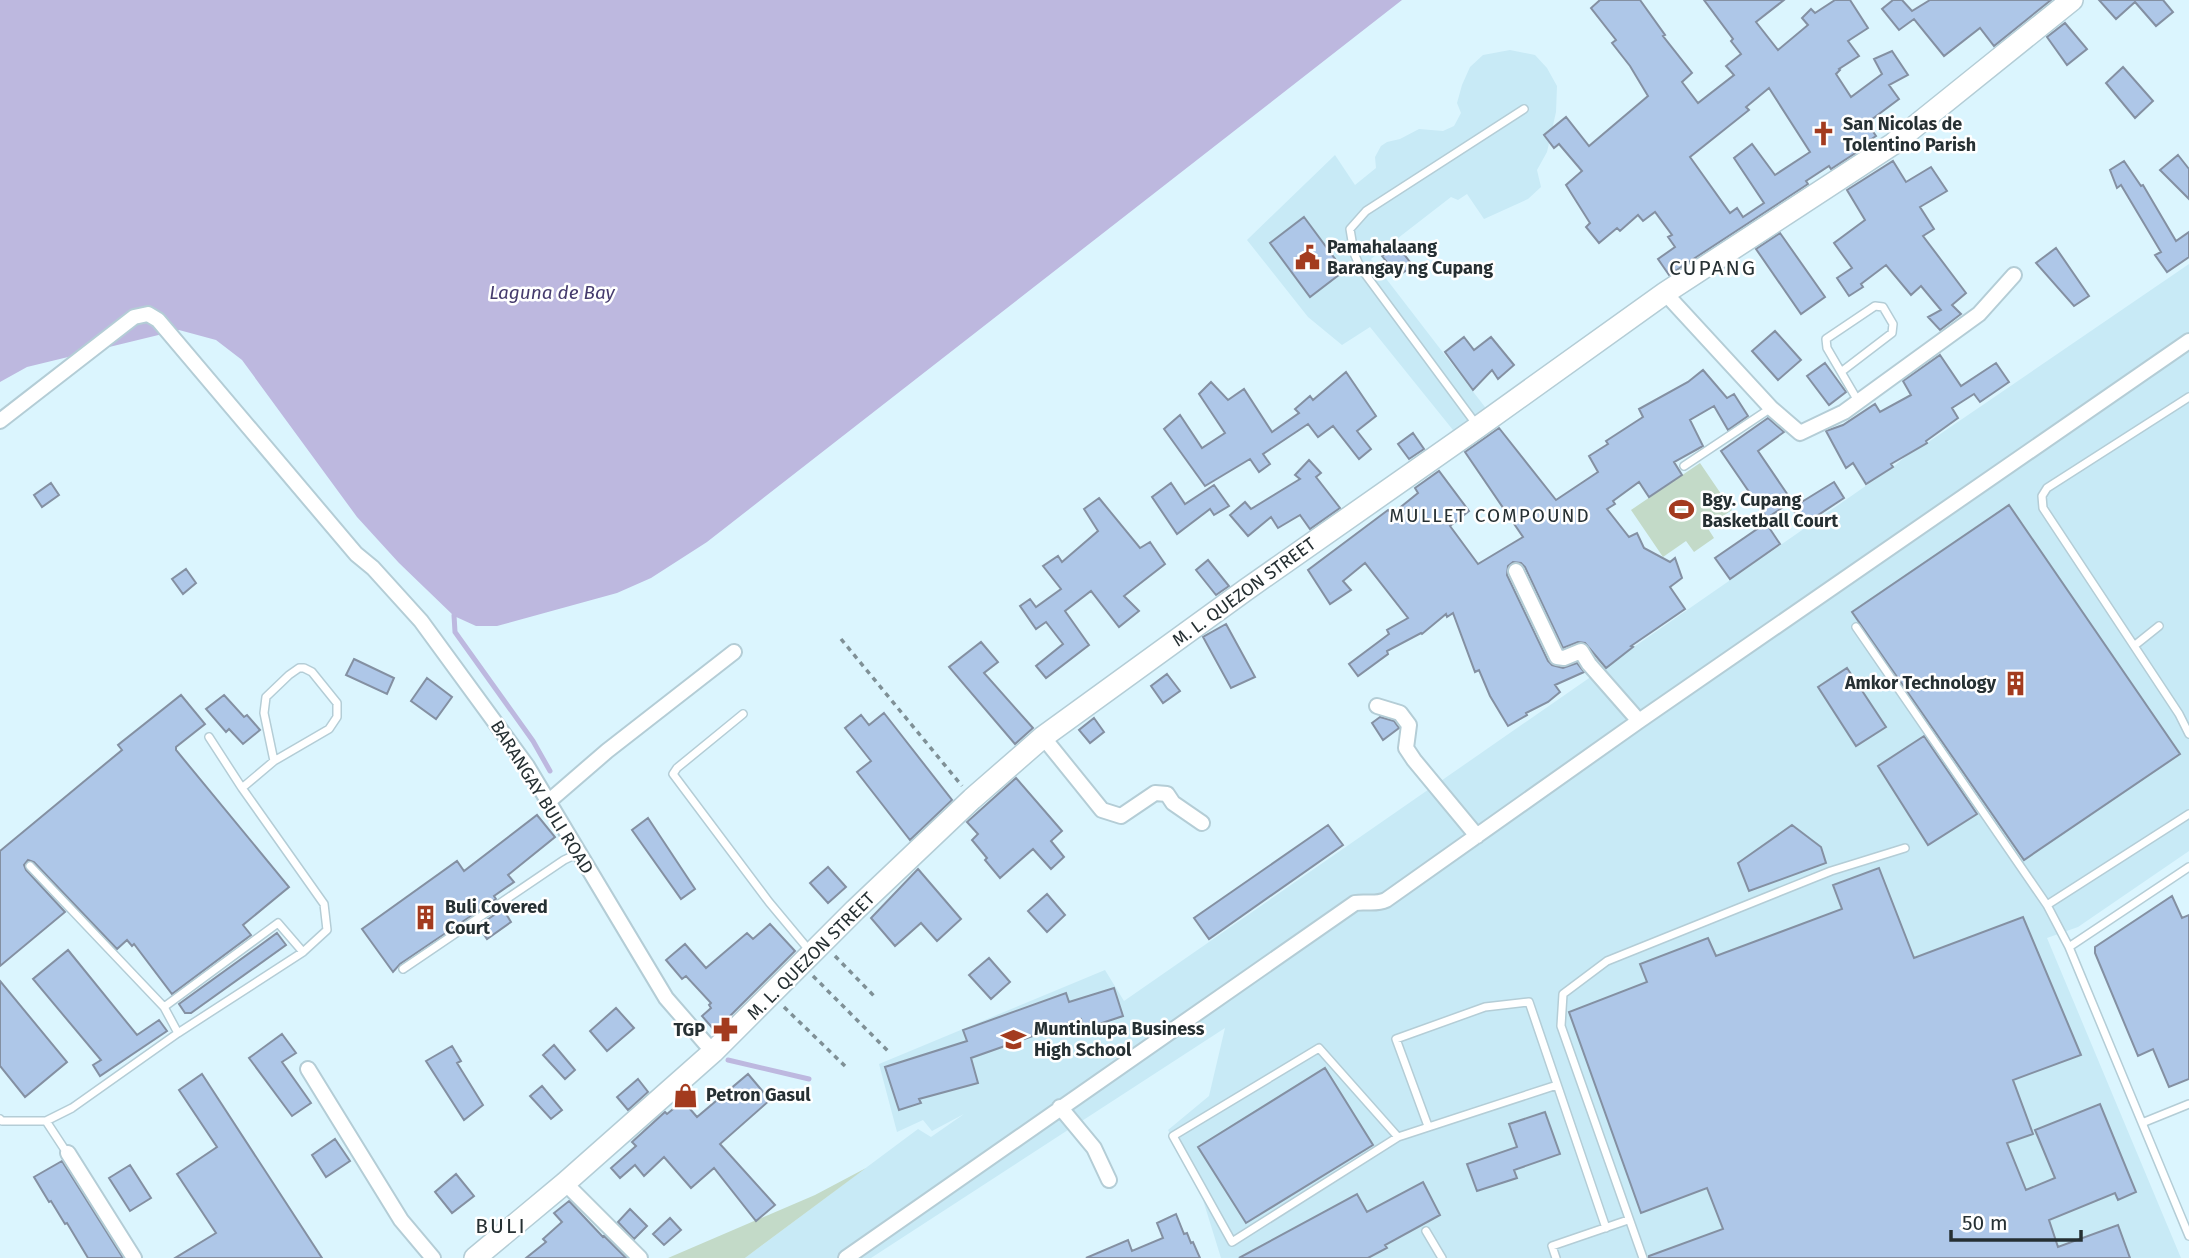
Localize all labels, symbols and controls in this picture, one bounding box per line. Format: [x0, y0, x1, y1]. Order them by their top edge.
place label: San Nicolas de Tolentino Parish [1843, 113, 1976, 156]
church icon: San Nicolas de Tolentino Parish [1809, 120, 1837, 148]
place label: Pamahalaang Barangay ng Cupang [1327, 236, 1493, 279]
public building icon: Pamahalaang Barangay ng Cupang [1293, 243, 1321, 271]
district label: CUPANG [1669, 255, 1757, 281]
water label: Laguna de Bay [489, 281, 616, 304]
place label: Bgy. Cupang Basketball Court [1702, 489, 1839, 532]
sports icon: Bgy. Cupang Basketball Court [1668, 496, 1696, 524]
district label: MULLET COMPOUND [1389, 504, 1591, 527]
street label: M. L. QUEZON STREET [1168, 532, 1320, 651]
building icon: Amkor Technology [2002, 669, 2030, 697]
place label: Amkor Technology [1844, 672, 1997, 694]
street label: BARANGAY BULI ROAD [486, 716, 598, 878]
street label: M. L. QUEZON STREET [743, 887, 880, 1024]
place label: Buli Covered Court [445, 896, 548, 939]
building icon: Buli Covered Court [411, 903, 439, 931]
pharmacy icon: TGP [711, 1016, 739, 1044]
place label: Muntinlupa Business High School [1034, 1018, 1205, 1061]
place label: TGP [674, 1019, 705, 1041]
school or university icon: Muntinlupa Business High School [1000, 1025, 1028, 1053]
shop icon: Petron Gasul [672, 1081, 700, 1109]
place label: Petron Gasul [706, 1084, 811, 1106]
scale bar [1951, 1198, 2080, 1242]
text: 50 m [1962, 1210, 2008, 1236]
district label: BULI [475, 1213, 527, 1239]

